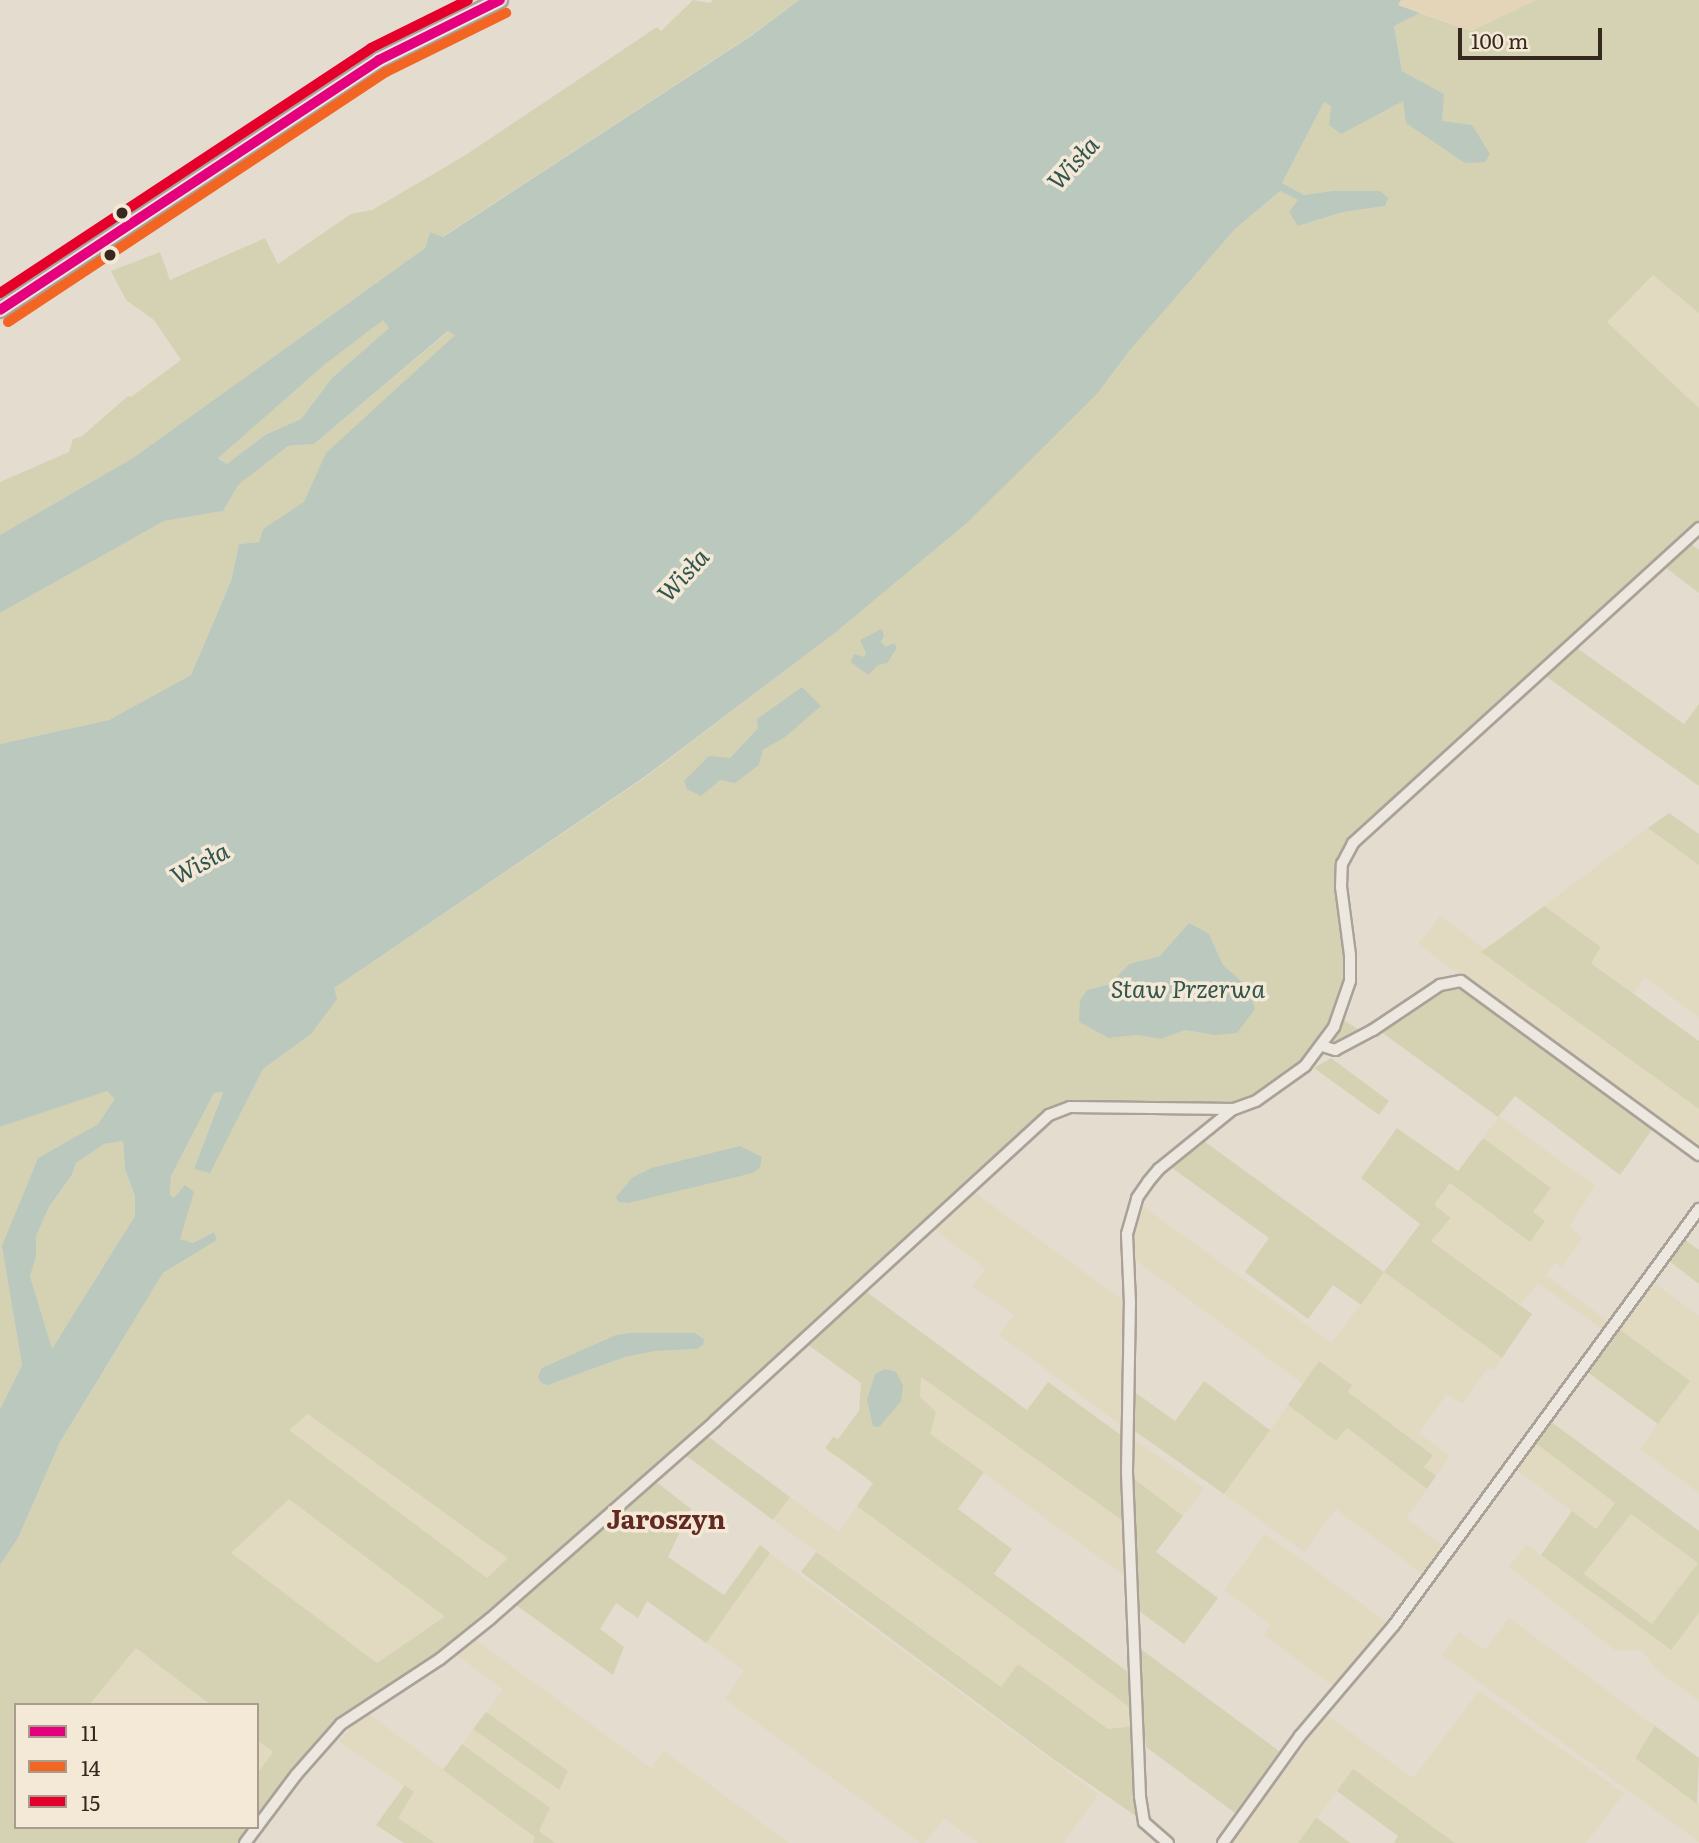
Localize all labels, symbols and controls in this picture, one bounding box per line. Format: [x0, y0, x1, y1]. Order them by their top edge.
scale bar [1461, 14, 1604, 58]
text: 100 m [1471, 24, 1528, 55]
water label: Wisła [1040, 129, 1104, 195]
unlabelled marker [115, 206, 129, 220]
unlabelled marker [103, 248, 117, 262]
water label: Wisła [650, 541, 714, 607]
water label: Wisła [165, 835, 233, 889]
water label: Staw Przerwa [1111, 974, 1265, 1002]
district label: Jaroszyn [606, 1502, 726, 1534]
legend [14, 1703, 259, 1829]
text: 11 [81, 1716, 98, 1747]
text: 14 [81, 1751, 100, 1782]
text: 15 [81, 1786, 100, 1817]

